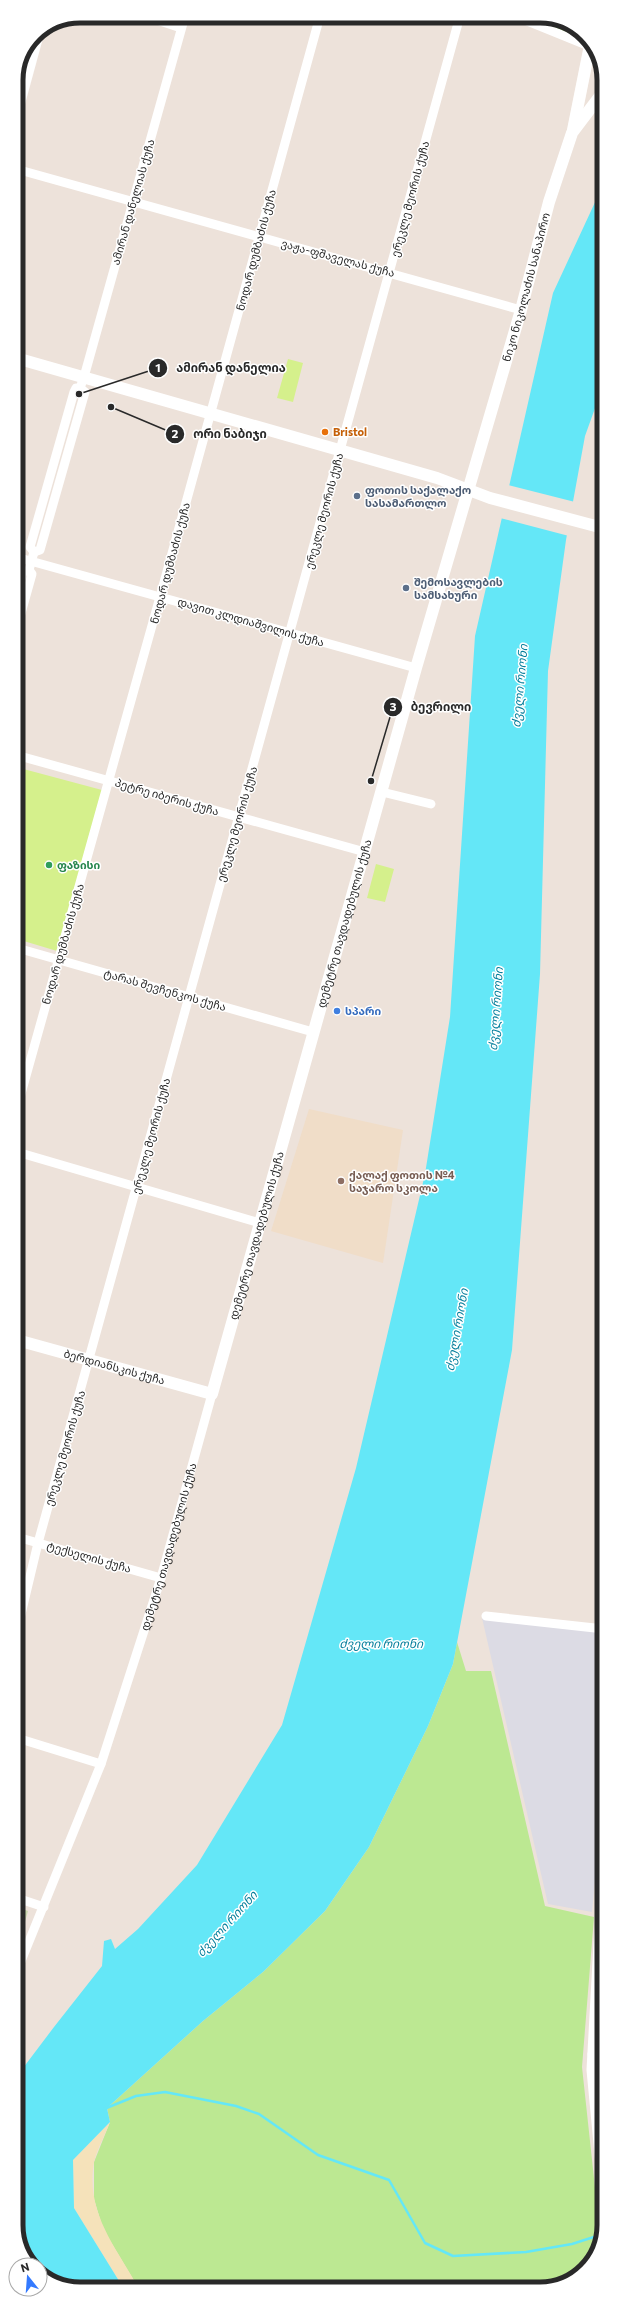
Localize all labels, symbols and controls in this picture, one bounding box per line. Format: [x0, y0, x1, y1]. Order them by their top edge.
street label: ამირან დანელიას ქუჩა [108, 138, 158, 266]
street label: ერეკლე მეორის ქუჩა [388, 139, 432, 259]
street label: ნოდარ დუმბაძის ქუჩა [233, 188, 279, 312]
street label: ნიკო ნიკოლაძის სანაპირო [499, 211, 552, 363]
street label: ვაჟა-ფშაველას ქუჩა [280, 236, 396, 280]
callout: ამირან დანელია [148, 356, 293, 380]
text: 1 [155, 360, 161, 374]
text: ამირან დანელია [176, 360, 286, 376]
callout: ორი ნაბიჯი [165, 422, 274, 446]
place label: Bristol [333, 425, 367, 438]
text: 2 [172, 426, 179, 440]
text: ორი ნაბიჯი [193, 426, 267, 441]
marker: Bristol [320, 427, 330, 437]
street label: ერეკლე მეორის ქუჩა [302, 451, 346, 571]
place label: ფოთის საქალაქო სასამართლო [365, 483, 471, 510]
marker: ფოთის საქალაქო სასამართლო [352, 491, 362, 501]
street label: ნოდარ დუმბაძის ქუჩა [147, 501, 193, 625]
place label: შემოსავლების სამსახური [414, 575, 503, 602]
marker: შემოსავლების სამსახური [401, 583, 411, 593]
street label: დავით კლდიაშვილის ქუჩა [176, 594, 326, 650]
water label: ძველი რიონი [508, 643, 531, 728]
callout: ბევრილი [383, 695, 480, 719]
text: 3 [390, 699, 397, 713]
text: ბევრილი [411, 699, 471, 715]
street label: ერეკლე მეორის ქუჩა [214, 765, 260, 883]
street label: პეტრე იბერის ქუჩა [114, 775, 220, 819]
street label: დემეტრე თავდადებულის ქუჩა [314, 838, 374, 1009]
place label: ფაზისი [57, 858, 100, 872]
marker: ფაზისი [44, 860, 54, 870]
street label: ნოდარ დუმბაძის ქუჩა [39, 882, 87, 1006]
street label: ტარას შევჩენკოს ქუჩა [102, 966, 228, 1014]
water label: ძველი რიონი [485, 966, 506, 1051]
place label: სპარი [345, 1004, 381, 1017]
marker: სპარი [332, 1006, 342, 1016]
street label: ერეკლე მეორის ქუჩა [129, 1076, 173, 1196]
street label: დემეტრე თავდადებულის ქუჩა [226, 1150, 286, 1321]
place label: ქალაქ ფოთის №4 საჯარო სკოლა [349, 1168, 455, 1195]
marker: ქალაქ ფოთის №4 საჯარო სკოლა [336, 1176, 346, 1186]
water label: ძველი რიონი [442, 1286, 471, 1372]
street label: ბერდიანსკის ქუჩა [62, 1346, 166, 1387]
street label: ერეკლე მეორის ქუჩა [42, 1389, 88, 1507]
street label: დემეტრე თავდადებულის ქუჩა [137, 1461, 199, 1633]
street label: ტექსელის ქუჩა [45, 1538, 133, 1576]
water label: ძველი რიონი [339, 1636, 424, 1651]
water label: ძველი რიონი [193, 1887, 261, 1960]
north arrow [8, 2257, 48, 2297]
text: N [19, 2260, 31, 2274]

